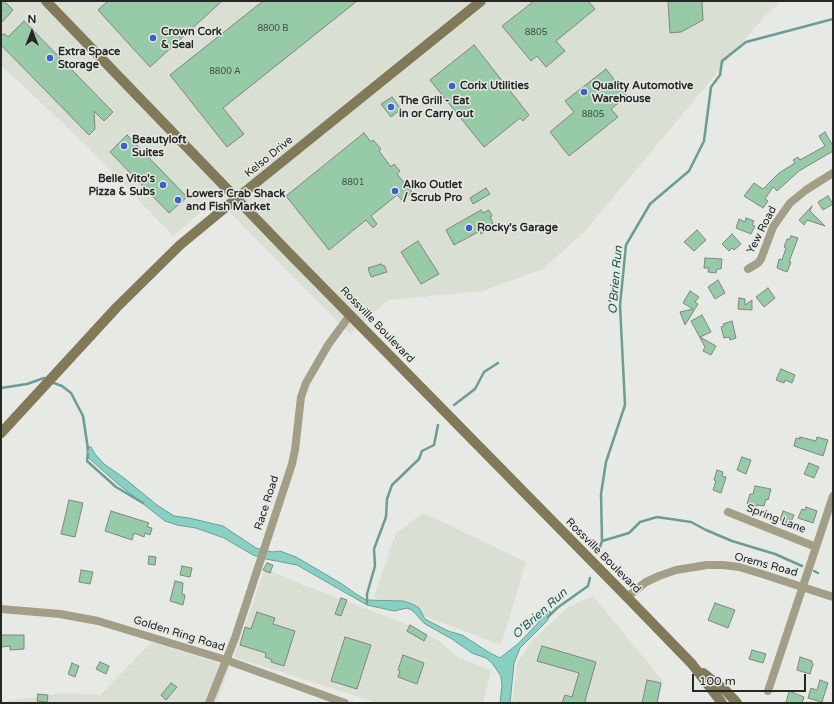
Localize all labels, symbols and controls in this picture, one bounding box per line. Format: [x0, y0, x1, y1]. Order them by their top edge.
north arrow [12, 12, 52, 52]
text: N [28, 13, 36, 26]
house number: 8800 B [257, 24, 289, 34]
place label: Crown Cork & Seal [161, 25, 222, 51]
house number: 8805 [525, 28, 547, 38]
marker: Crown Cork & Seal [148, 33, 158, 43]
place label: Extra Space Storage [58, 45, 120, 71]
marker: Extra Space Storage [45, 53, 55, 63]
house number: 8800 A [209, 67, 241, 77]
place label: Corix Utilities [460, 79, 529, 93]
place label: Quality Automotive Warehouse [592, 79, 693, 105]
marker: Corix Utilities [447, 81, 457, 91]
marker: Quality Automotive Warehouse [579, 87, 589, 97]
place label: The Grill - Eat in or Carry out [399, 94, 474, 120]
marker: The Grill - Eat in or Carry out [386, 102, 396, 112]
house number: 8805 [582, 110, 604, 120]
place label: Beautyloft Suites [132, 133, 186, 159]
street label: Kelso Drive [242, 134, 296, 180]
marker: Beautyloft Suites [119, 141, 129, 151]
place label: Belle Vito's Pizza & Subs [88, 172, 155, 198]
house number: 8801 [342, 178, 364, 188]
place label: Alko Outlet / Scrub Pro [403, 178, 462, 204]
marker: Belle Vito's Pizza & Subs [158, 180, 168, 190]
marker: Alko Outlet / Scrub Pro [390, 186, 400, 196]
place label: Lowers Crab Shack and Fish Market [186, 187, 285, 213]
marker: Lowers Crab Shack and Fish Market [173, 195, 183, 205]
street label: Yew Road [744, 204, 780, 256]
place label: Rocky's Garage [477, 221, 558, 235]
marker: Rocky's Garage [464, 223, 474, 233]
water label: O'Brien Run [606, 245, 626, 315]
street label: Rossville Boulevard [337, 284, 417, 366]
street label: Race Road [252, 474, 282, 532]
street label: Spring Lane [744, 502, 808, 536]
street label: Rossville Boulevard [563, 516, 643, 596]
street label: Orems Road [733, 550, 799, 580]
water label: O'Brien Run [510, 586, 570, 642]
street label: Golden Ring Road [132, 614, 226, 654]
scale bar [694, 666, 808, 692]
text: 100 m [699, 674, 736, 688]

